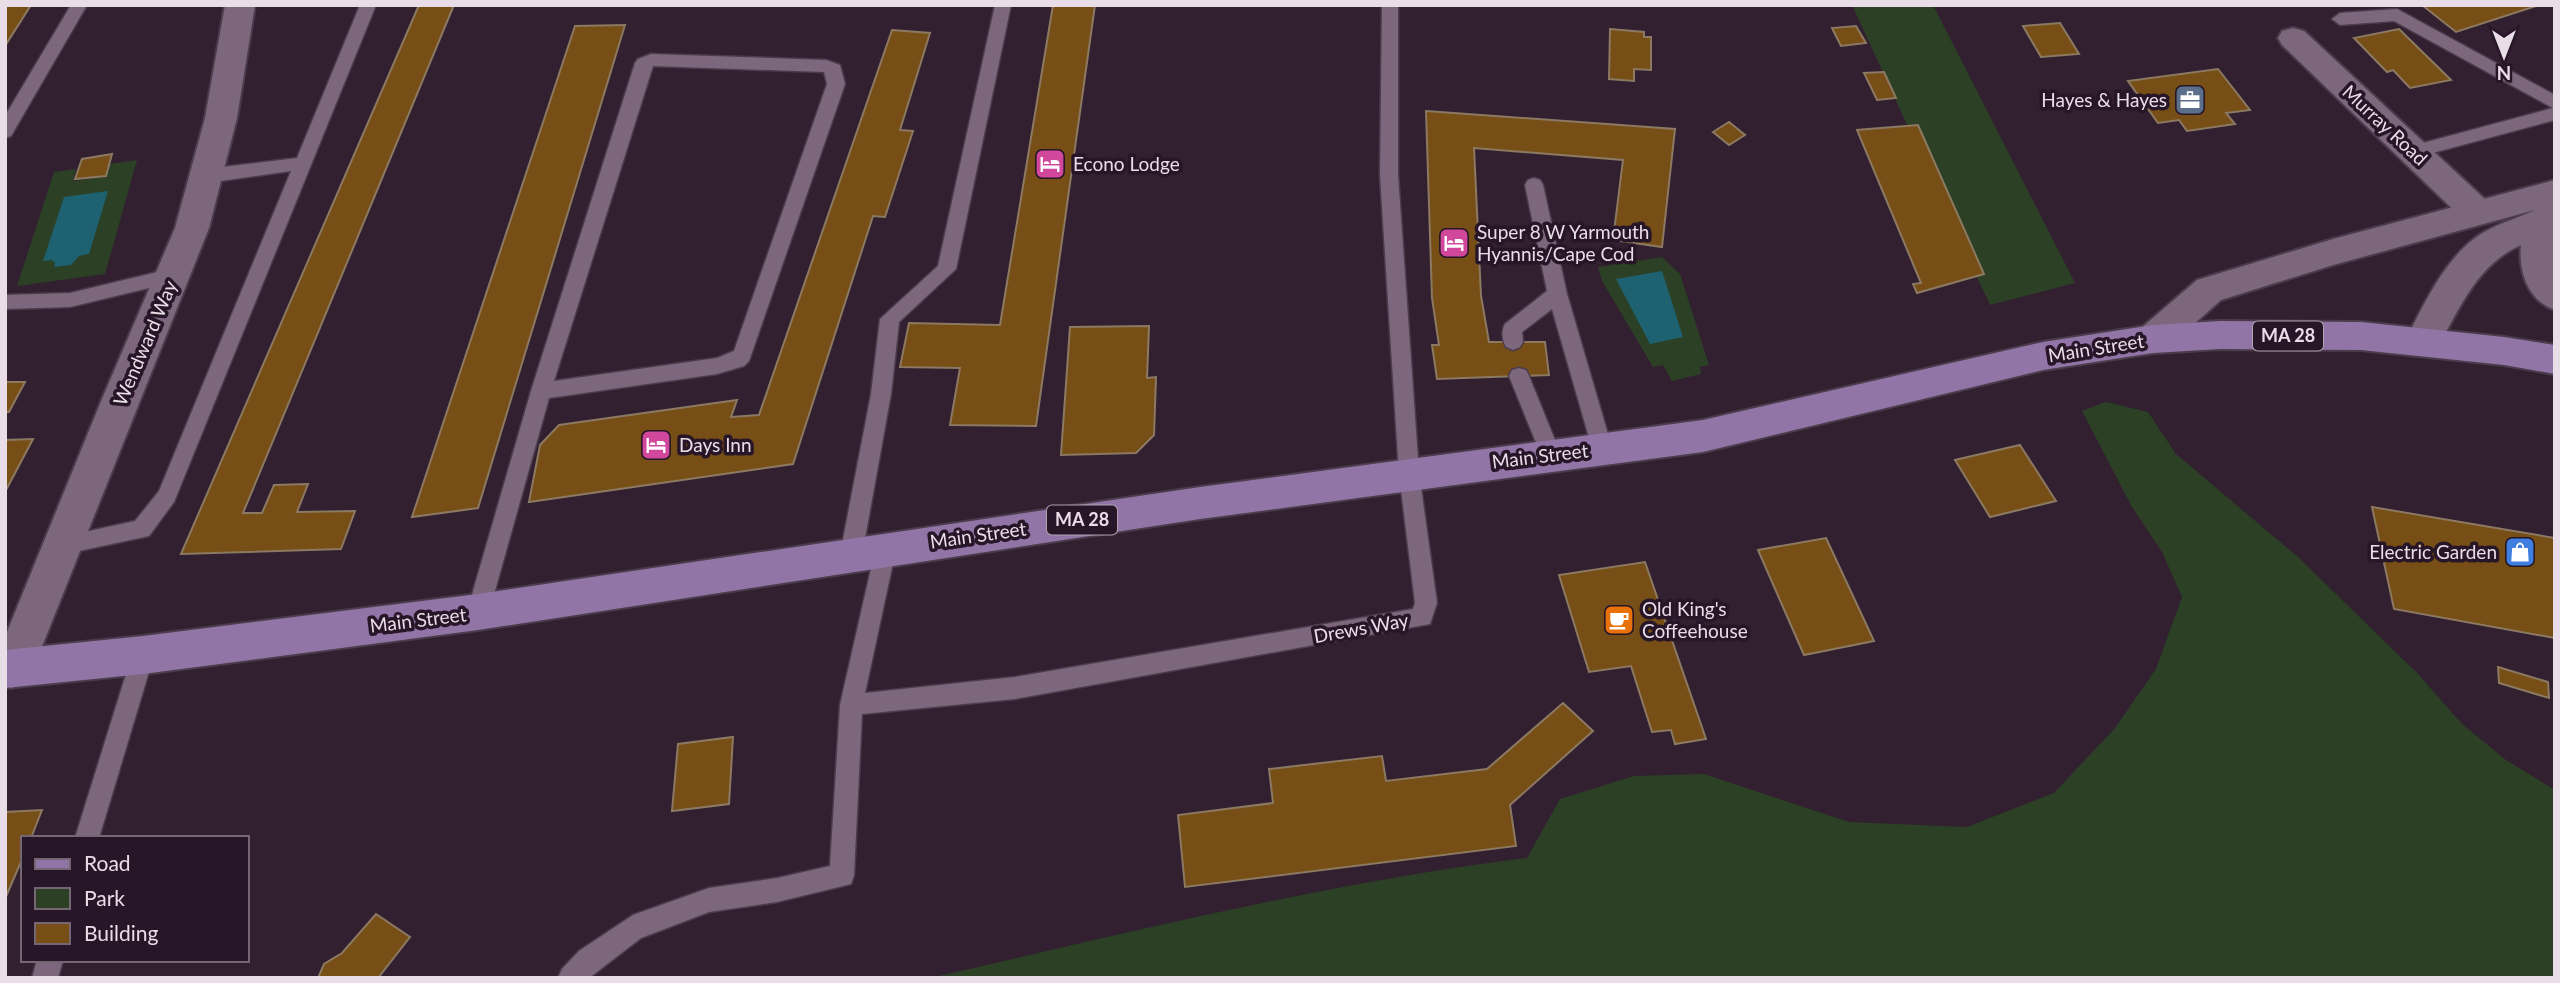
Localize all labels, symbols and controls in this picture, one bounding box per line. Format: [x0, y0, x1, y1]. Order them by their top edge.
north arrow [2469, 21, 2539, 91]
text: N [2497, 62, 2511, 85]
street label: Murray Road [2338, 80, 2432, 170]
office icon: Hayes & Hayes [2173, 83, 2207, 117]
place label: Hayes & Hayes [2041, 88, 2167, 111]
hotel icon: Econo Lodge [1033, 147, 1067, 181]
place label: Econo Lodge [1073, 152, 1180, 175]
place label: Super 8 W Yarmouth Hyannis/Cape Cod [1477, 220, 1649, 265]
hotel icon: Super 8 W Yarmouth Hyannis/Cape Cod [1437, 226, 1471, 260]
street label: Wendward Way [108, 277, 181, 409]
road number: MA 28 [2253, 322, 2323, 350]
street label: Main Street [2046, 329, 2146, 366]
hotel icon: Days Inn [639, 428, 673, 462]
place label: Days Inn [679, 433, 752, 456]
street label: Main Street [1490, 438, 1590, 473]
road number: MA 28 [1047, 506, 1117, 534]
street label: Main Street [928, 516, 1028, 553]
shop icon: Electric Garden [2503, 535, 2537, 569]
place label: Electric Garden [2369, 540, 2497, 563]
place label: Old King's Coffeehouse [1642, 597, 1748, 642]
street label: Main Street [368, 602, 468, 637]
cafe icon: Old King's Coffeehouse [1602, 603, 1636, 637]
street label: Drews Way [1312, 608, 1410, 647]
legend [21, 836, 248, 962]
text: Road [84, 850, 131, 875]
text: Park [84, 885, 125, 910]
text: Building [84, 920, 159, 945]

